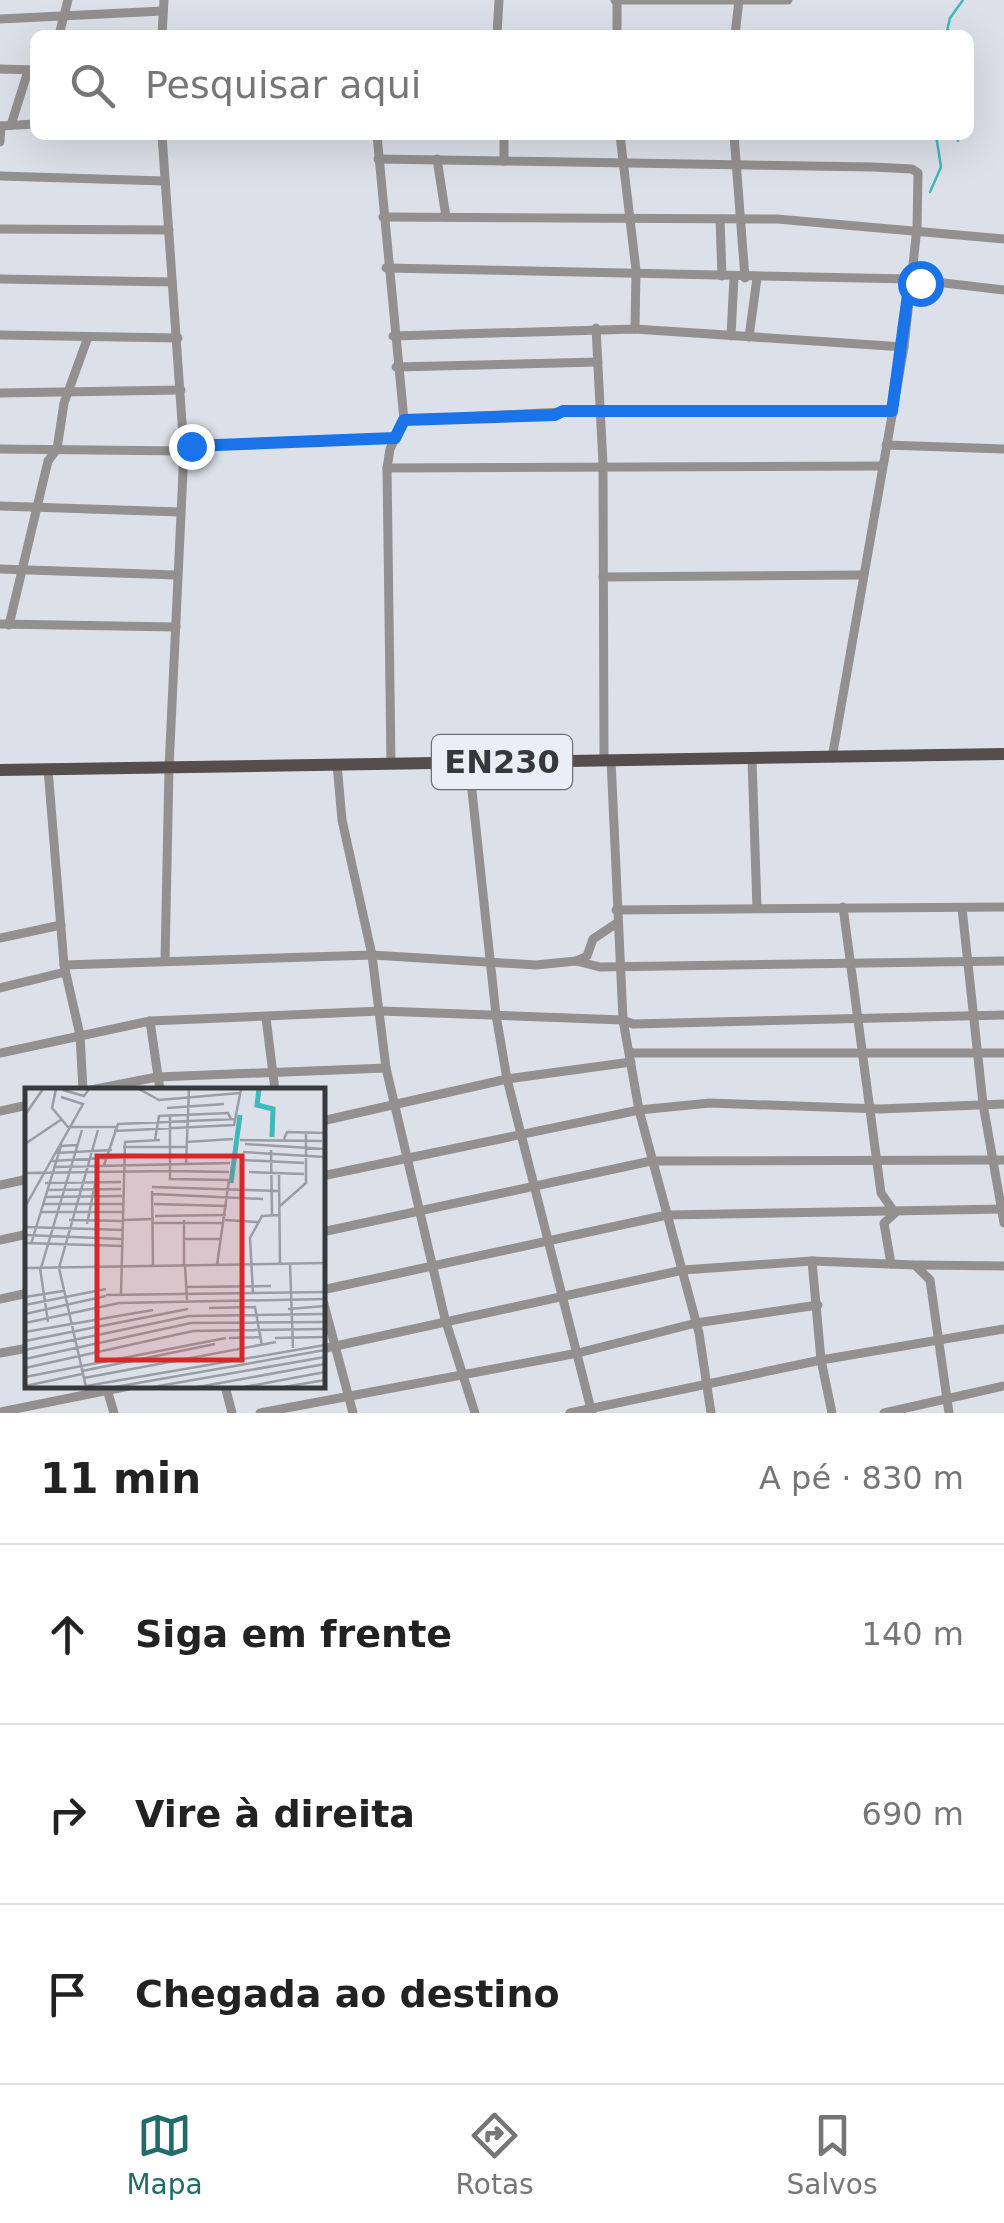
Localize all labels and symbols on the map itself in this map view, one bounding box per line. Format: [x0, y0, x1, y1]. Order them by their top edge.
route start [898, 261, 944, 307]
route end [169, 424, 215, 470]
road number: EN230 [432, 735, 572, 789]
inset map [25, 1088, 325, 1388]

